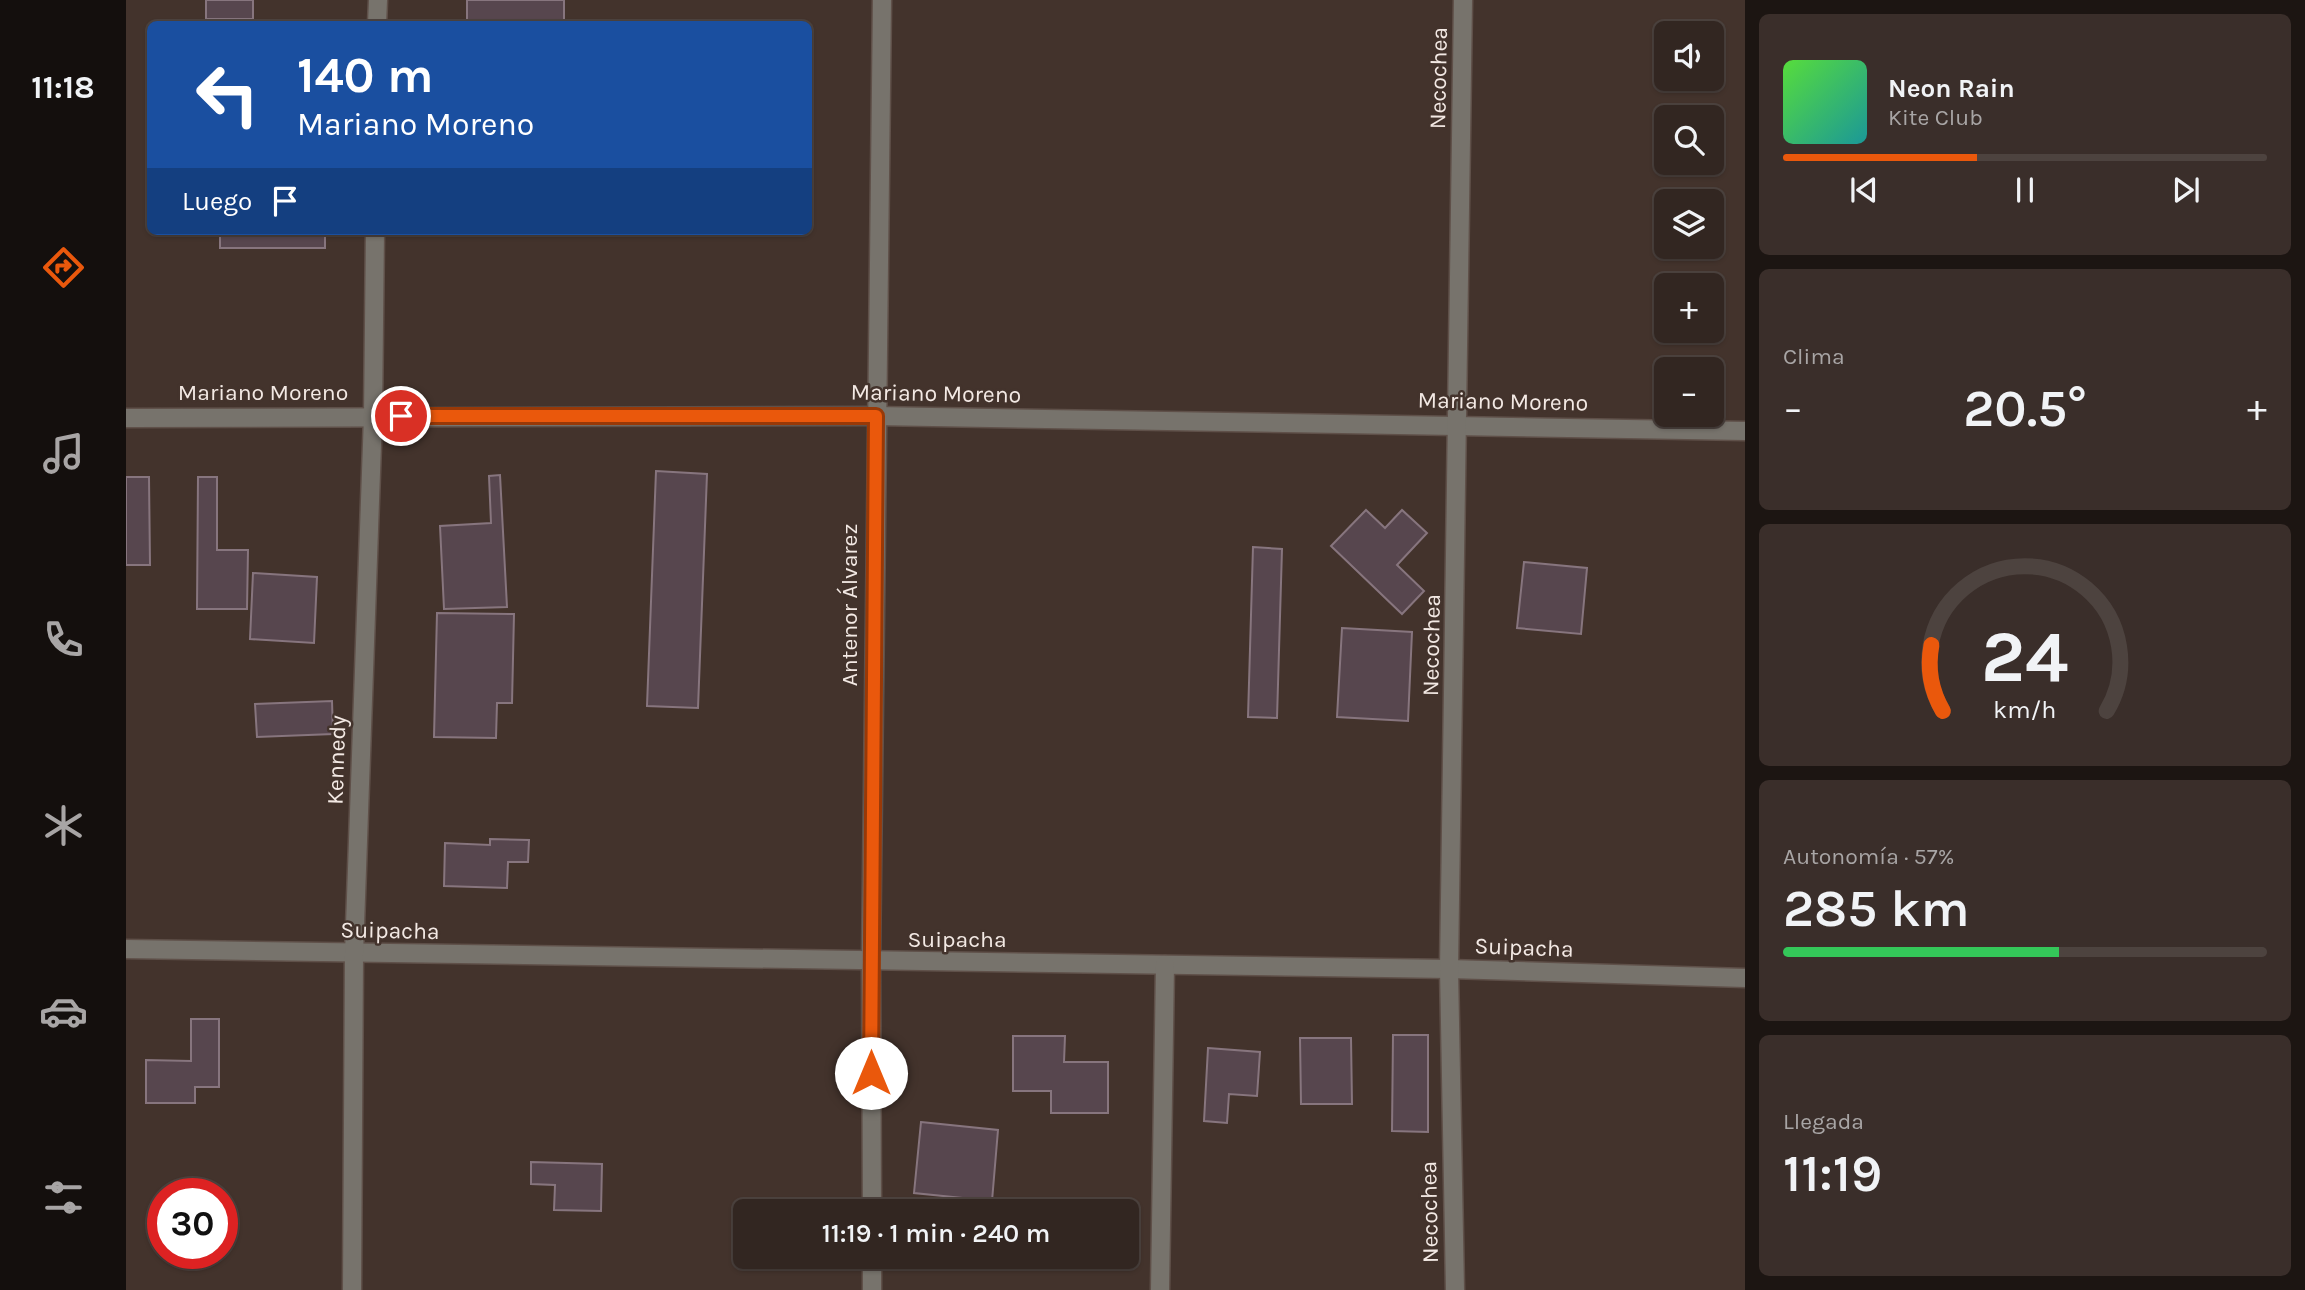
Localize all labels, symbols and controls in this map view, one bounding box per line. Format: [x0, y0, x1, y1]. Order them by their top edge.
map controls [1654, 21, 1724, 427]
button: sound [1654, 21, 1724, 91]
street label: Necochea [1424, 27, 1453, 129]
text: 140 m [297, 47, 434, 104]
icon: left [182, 49, 273, 140]
text: 11:18 [31, 69, 95, 106]
text: Neon Rain [1888, 73, 2015, 104]
text: Kite Club [1888, 104, 1983, 131]
button: search [1654, 105, 1724, 175]
text: Mariano Moreno [297, 106, 534, 143]
icon: previous [1845, 171, 1883, 209]
icon: pause [2006, 171, 2044, 209]
icon: next [2167, 171, 2205, 209]
icon: arrive [266, 182, 304, 220]
text: Luego [182, 186, 252, 217]
button: layers [1654, 189, 1724, 259]
icon: directions [39, 243, 88, 292]
button: + [1654, 273, 1724, 343]
text: Clima [1783, 343, 1845, 370]
button: − [1654, 357, 1724, 427]
text: 20.5° [1963, 378, 2087, 439]
street label: Mariano Moreno [178, 379, 348, 406]
street label: Mariano Moreno [851, 379, 1021, 408]
pin [371, 386, 431, 446]
text: − [1783, 386, 1803, 431]
text: + [2247, 386, 2267, 431]
street label: Mariano Moreno [1418, 387, 1588, 416]
icon: arrive [382, 397, 420, 435]
icon: music [39, 429, 88, 478]
street label: Antenor Álvarez [836, 524, 863, 686]
street label: Necochea [1417, 594, 1446, 696]
text: 24 [1981, 614, 2069, 699]
icon: phone [39, 615, 88, 664]
text: km/h [1993, 695, 2057, 724]
street label: Kennedy [321, 714, 352, 805]
icon: climate [39, 801, 88, 850]
text: Autonomía · 57% [1783, 843, 1954, 870]
text: 285 km [1783, 878, 1970, 939]
street label: Suipacha [340, 916, 440, 945]
street label: Suipacha [907, 926, 1007, 953]
street label: Suipacha [1474, 932, 1574, 963]
icon: car [39, 987, 88, 1036]
position arrow [834, 1036, 908, 1110]
text: Llegada [1783, 1108, 1864, 1135]
text: 11:19 [1783, 1143, 1882, 1204]
street label: Necochea [1415, 1161, 1444, 1263]
icon: filters [39, 1173, 88, 1222]
speed limit sign: 30 [147, 1178, 238, 1269]
text: 11:19 · 1 min · 240 m [822, 1218, 1050, 1249]

